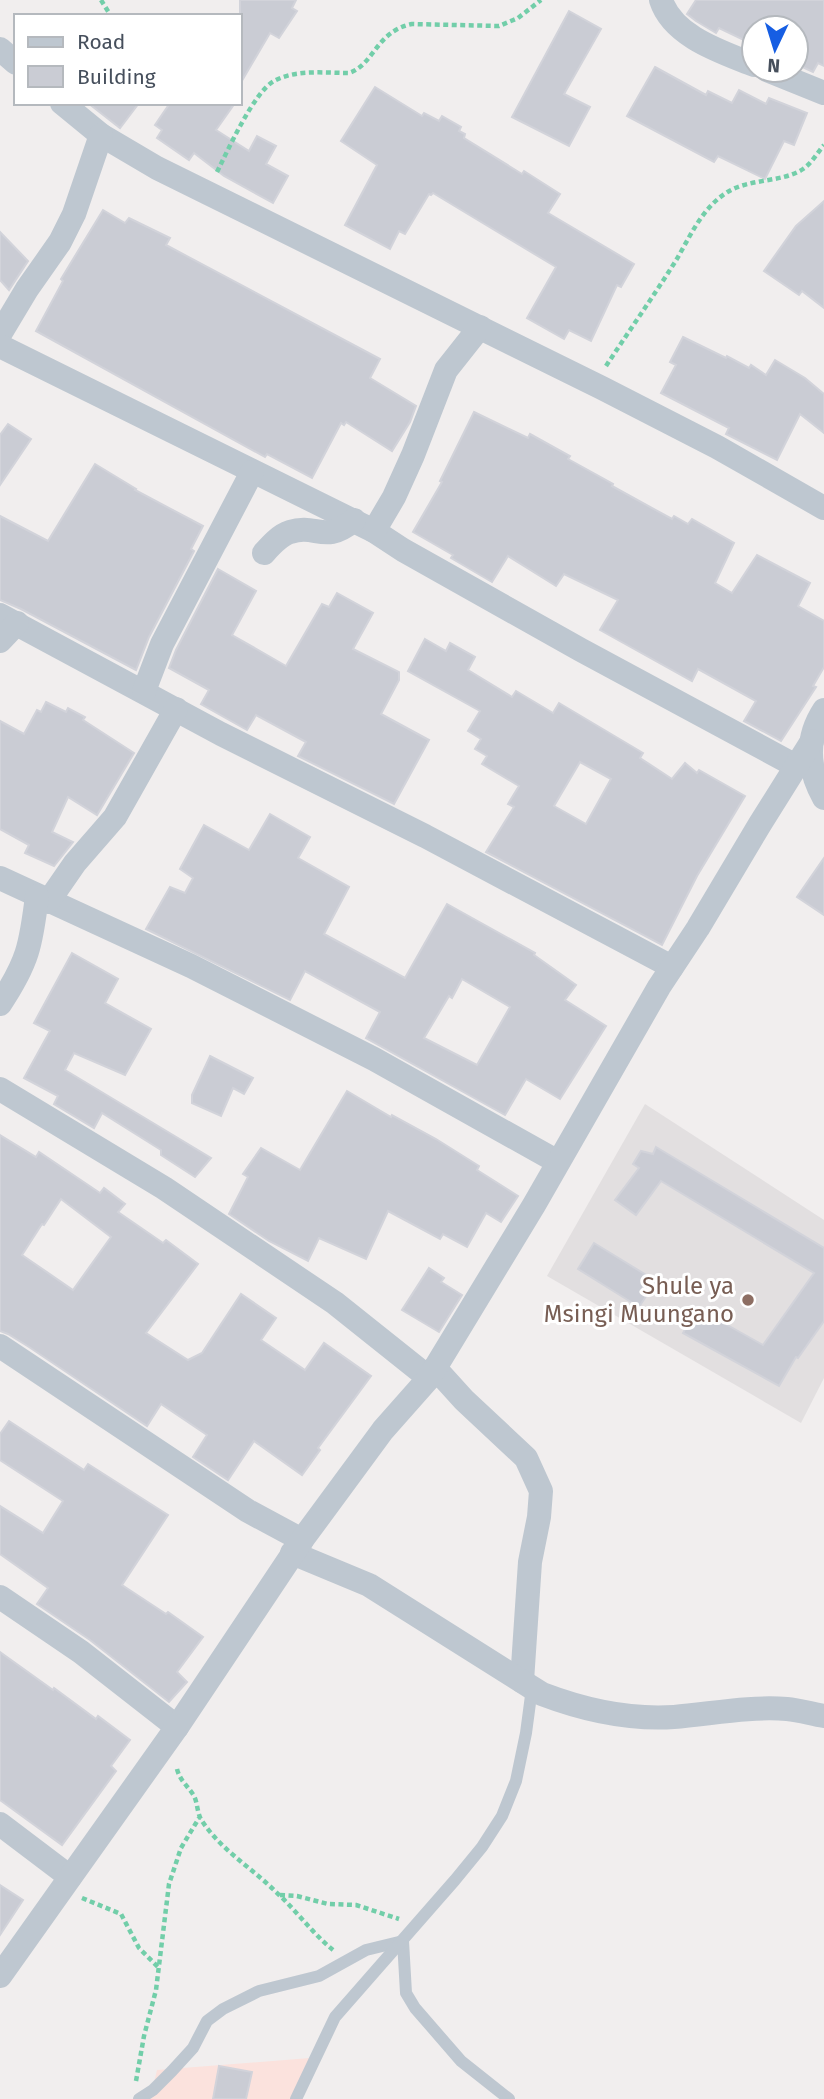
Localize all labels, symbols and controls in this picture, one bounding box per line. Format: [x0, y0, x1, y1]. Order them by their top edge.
legend [14, 14, 242, 105]
north arrow [740, 14, 810, 84]
text: Road [77, 29, 125, 55]
text: N [767, 54, 781, 77]
text: Building [77, 64, 156, 90]
place label: Shule ya Msingi Muungano [544, 1272, 734, 1328]
marker: Shule ya Msingi Muungano [740, 1292, 756, 1308]

